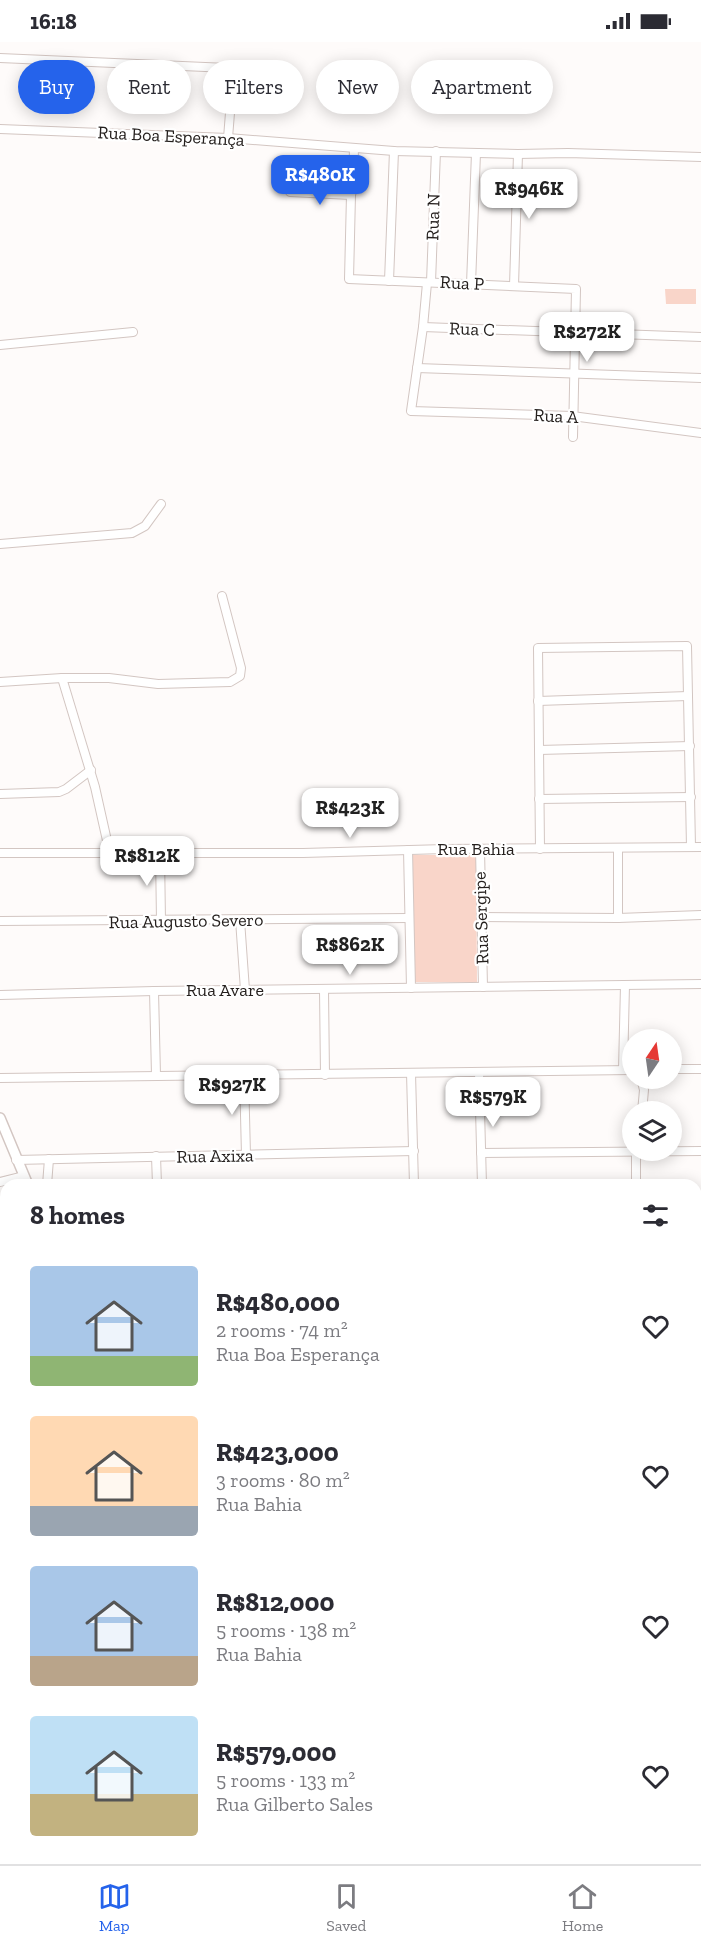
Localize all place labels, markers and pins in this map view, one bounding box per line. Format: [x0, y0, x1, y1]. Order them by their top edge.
pin: R$480K [271, 155, 369, 206]
pin: R$946K [480, 169, 578, 220]
pin: R$272K [538, 312, 636, 363]
pin: R$423K [301, 788, 399, 839]
pin: R$812K [98, 836, 196, 887]
pin: R$862K [301, 925, 399, 976]
pin: R$927K [183, 1065, 281, 1116]
pin: R$579K [444, 1077, 542, 1128]

